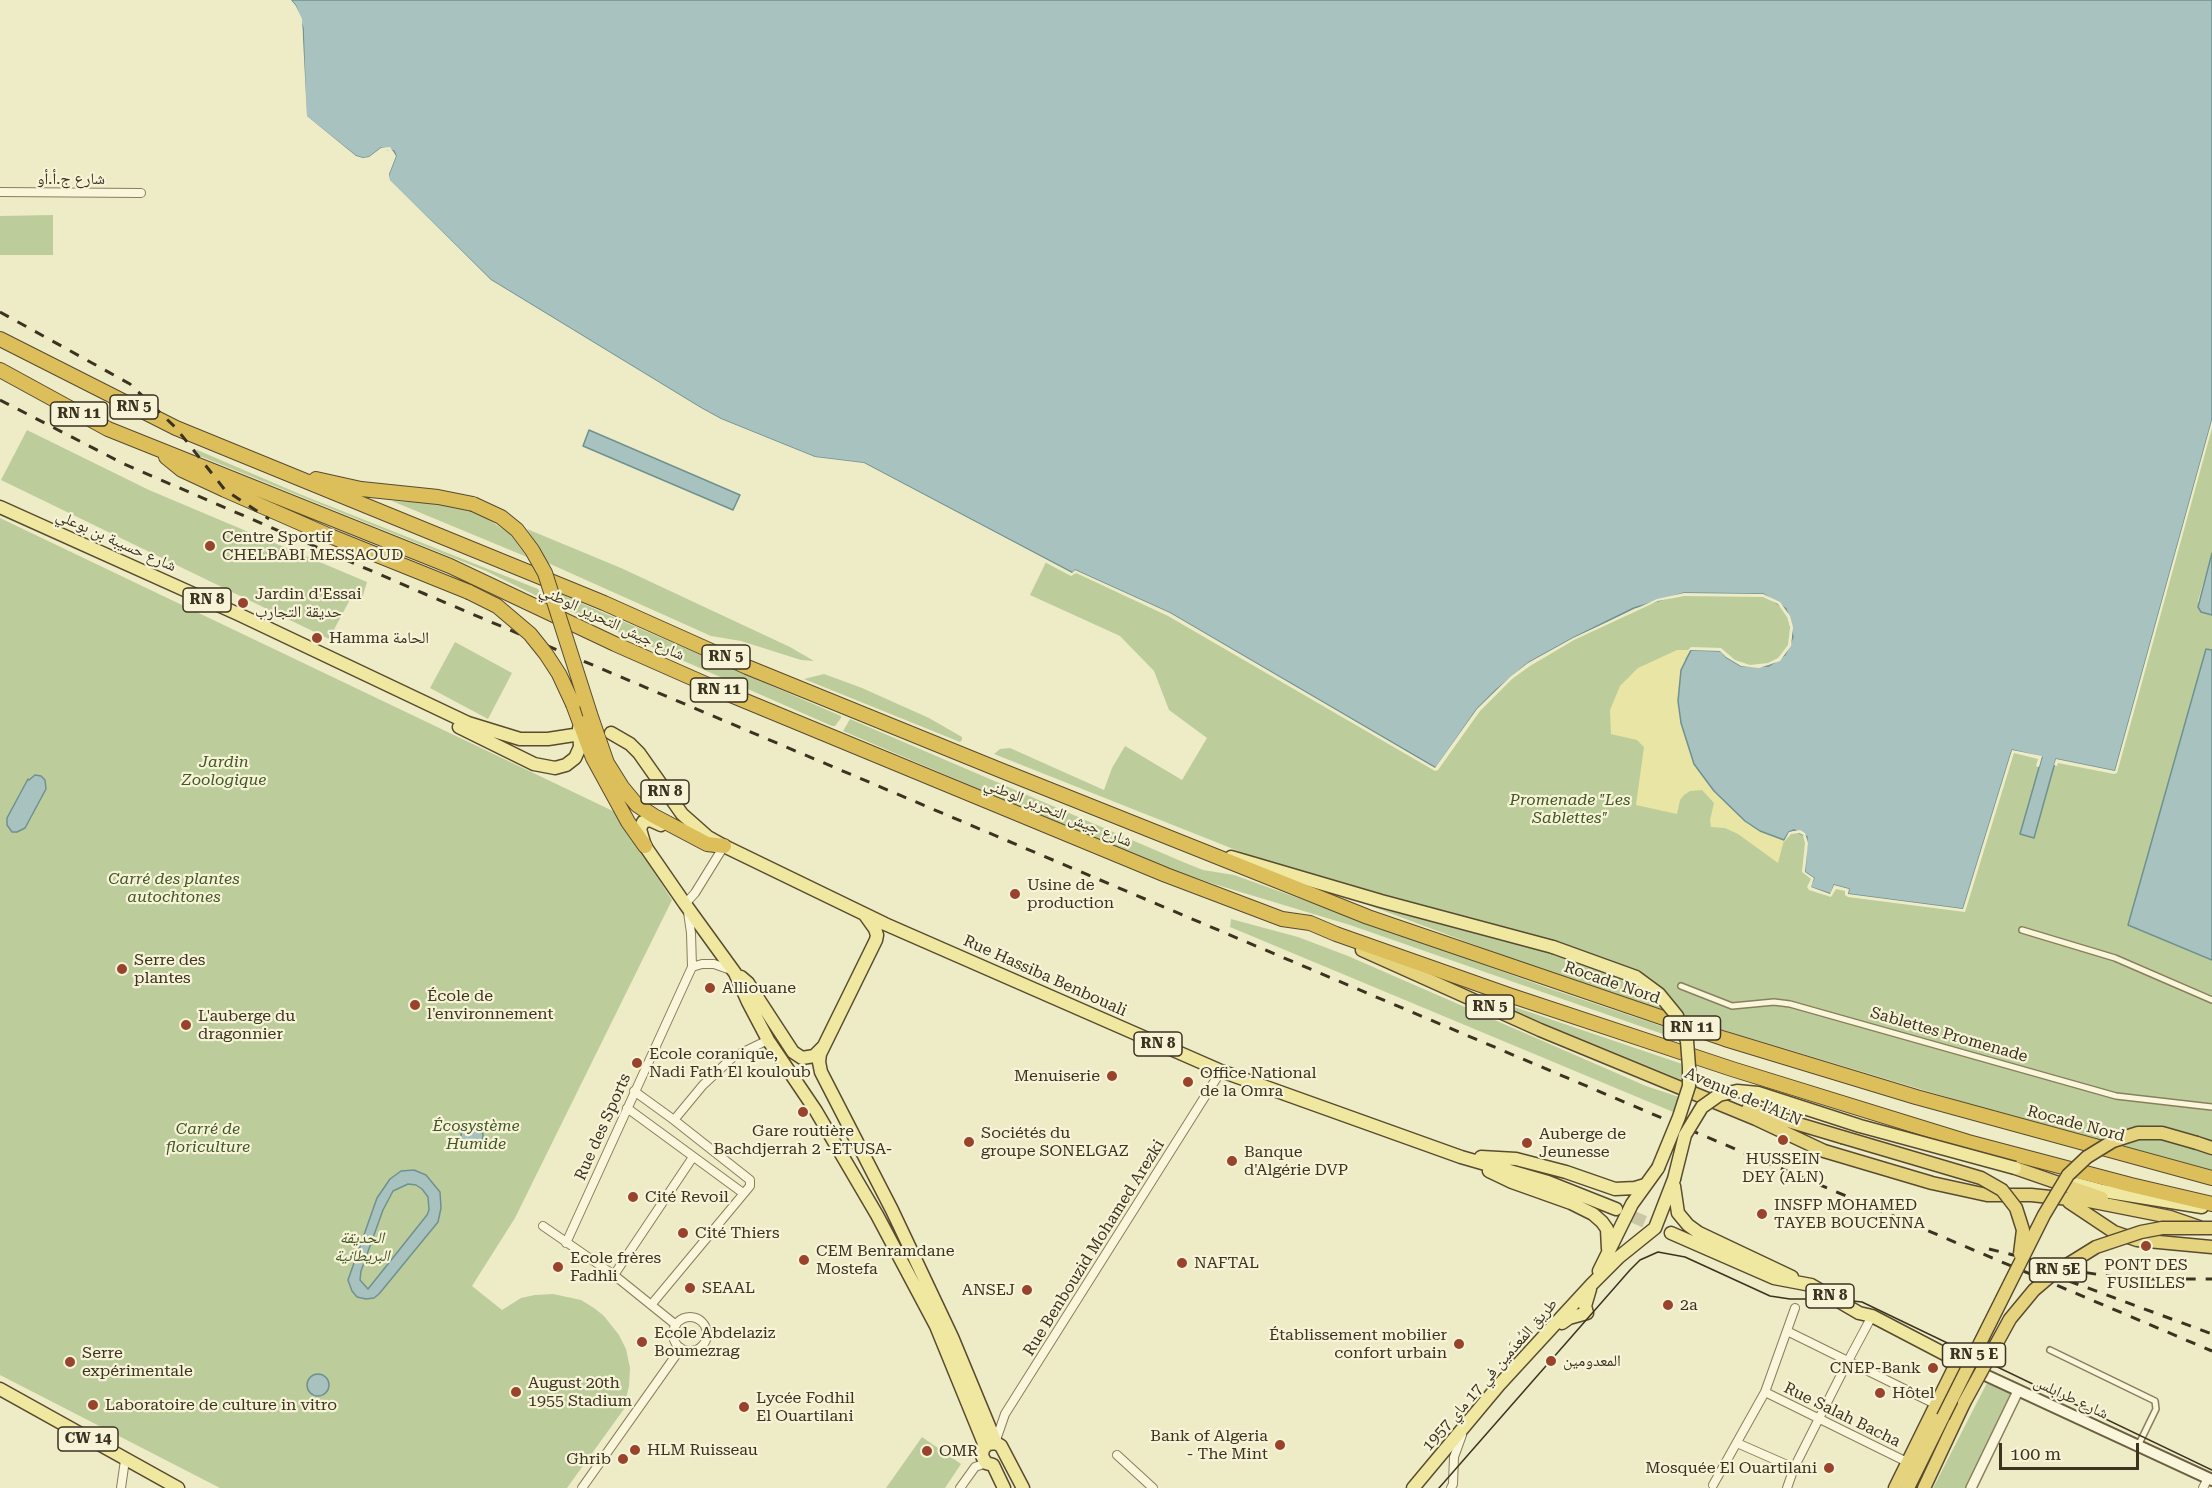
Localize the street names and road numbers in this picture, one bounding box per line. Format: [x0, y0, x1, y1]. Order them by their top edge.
street label: شارع ج.أ.أو [37, 169, 105, 189]
road number: RN 5 [110, 395, 158, 419]
road number: RN 11 [50, 402, 107, 426]
street label: شارع حسيبة بن بوعلي [53, 506, 179, 576]
street label: شارع جيش التحرير الوطني [536, 581, 688, 665]
road number: RN 8 [183, 588, 231, 612]
road number: RN 5 [702, 645, 750, 669]
road number: RN 11 [690, 678, 748, 702]
street label: شارع جيش التحرير الوطني [981, 775, 1135, 851]
road number: RN 8 [641, 780, 689, 804]
street label: Rue Hassiba Benbouali [960, 931, 1130, 1021]
street label: Rocade Nord [1561, 958, 1663, 1008]
road number: RN 5 [1466, 995, 1514, 1019]
street label: Sablettes Promenade [1868, 1003, 2030, 1067]
road number: RN 11 [1664, 1016, 1720, 1040]
road number: RN 8 [1134, 1032, 1182, 1056]
street label: Avenue de l'ALN [1681, 1064, 1805, 1130]
street label: Rue des Sports [571, 1071, 635, 1183]
street label: Rocade Nord [2025, 1102, 2127, 1146]
street label: Rue Benbouzid Mohamed Arezki [1019, 1136, 1169, 1360]
road number: RN 5E [2030, 1258, 2086, 1282]
road number: RN 8 [1806, 1284, 1854, 1308]
street label: طريق المُعدَمين في 17 ماي 1957 [1418, 1295, 1562, 1455]
road number: RN 5 E [1942, 1343, 2006, 1367]
street label: شارع طرابلس [2031, 1372, 2111, 1424]
street label: Rue Salah Bacha [1781, 1378, 1903, 1452]
road number: CW 14 [58, 1427, 118, 1451]

